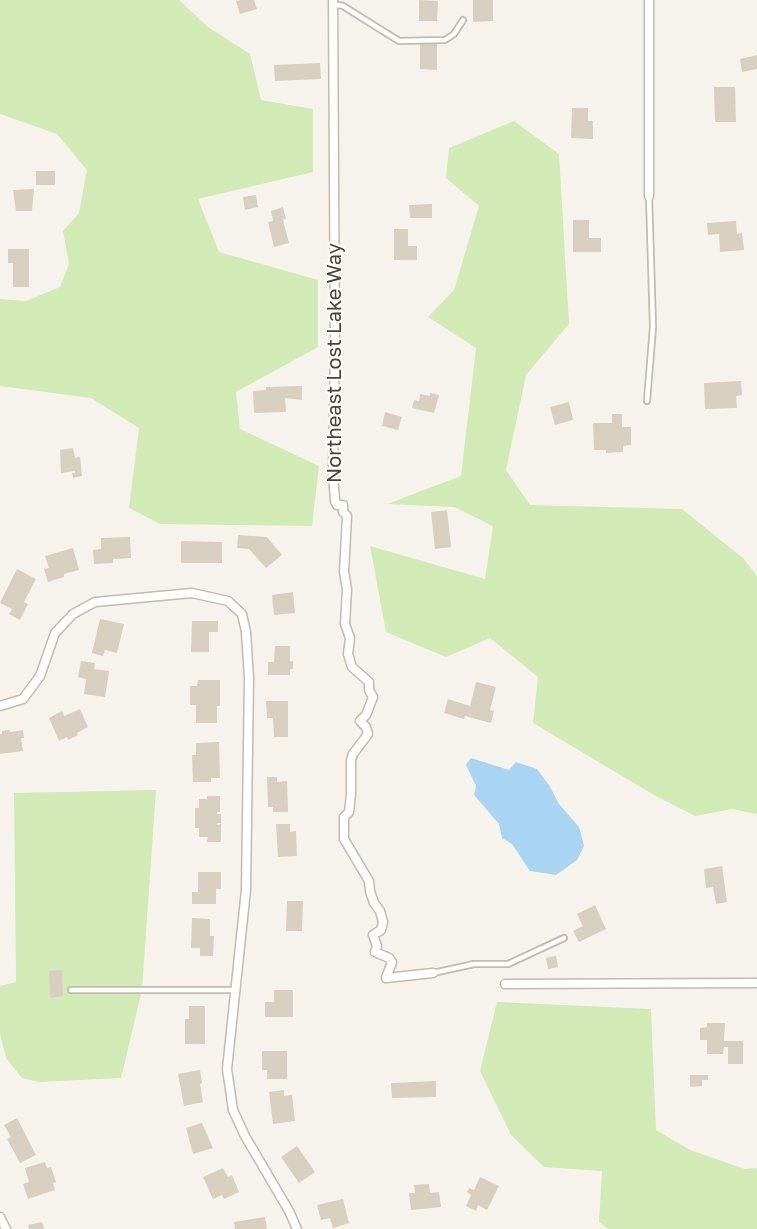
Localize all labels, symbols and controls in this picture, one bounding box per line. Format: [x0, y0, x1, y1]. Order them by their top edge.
street label: Northeast Lost Lake Way [323, 243, 347, 483]

